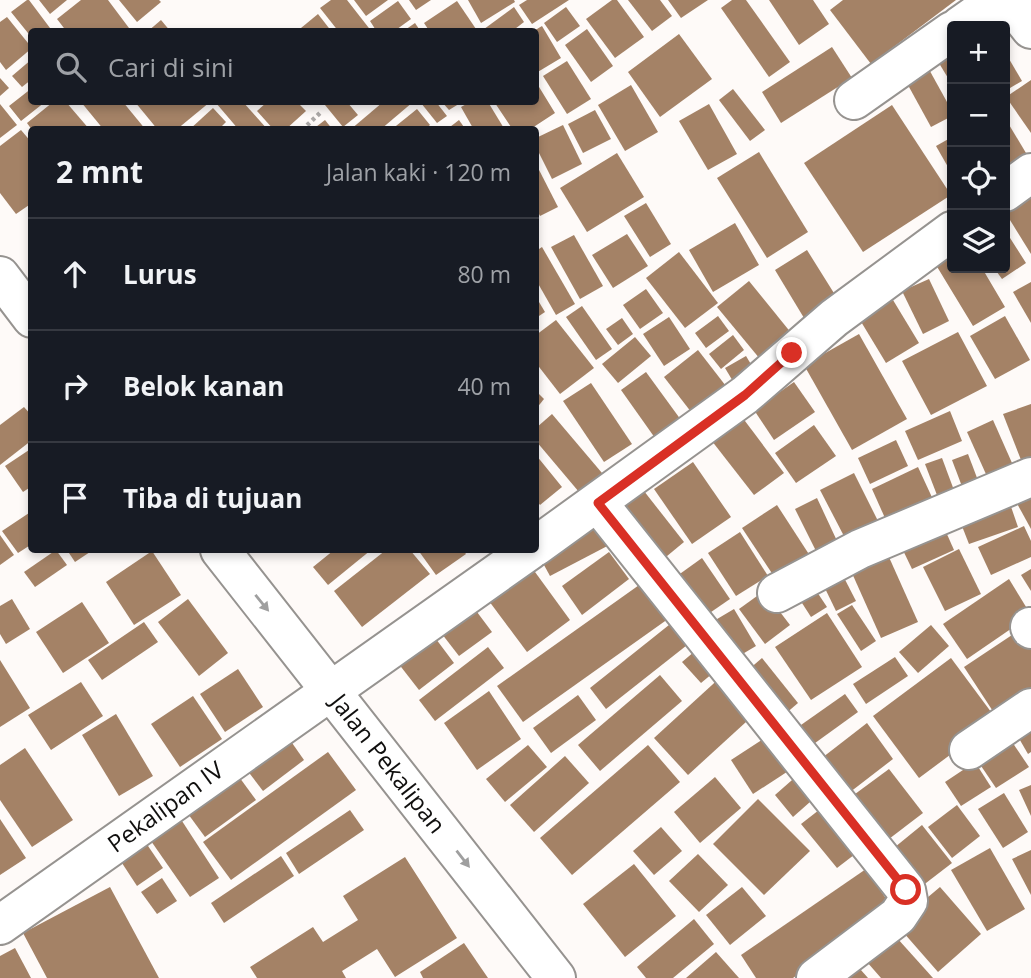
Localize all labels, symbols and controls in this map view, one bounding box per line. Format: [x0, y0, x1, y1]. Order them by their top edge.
map controls [947, 21, 1010, 273]
button: + [947, 21, 1010, 84]
search box [28, 28, 539, 105]
icon: search [52, 48, 90, 86]
text: Cari di sini [108, 49, 233, 85]
button: − [947, 84, 1010, 147]
button: locate [947, 147, 1010, 210]
text: 2 mnt [56, 151, 143, 192]
text: Jalan kaki · 120 m [326, 156, 511, 188]
button: layers [947, 210, 1010, 273]
icon: ahead [56, 255, 94, 293]
text: Lurus [123, 256, 197, 292]
text: 80 m [457, 258, 511, 290]
route end [776, 337, 807, 368]
icon: right [56, 367, 94, 405]
text: Belok kanan [123, 368, 284, 404]
text: 40 m [457, 370, 511, 402]
icon: arrive [56, 479, 94, 517]
text: Tiba di tujuan [123, 480, 302, 516]
one-way arrow [255, 593, 270, 611]
street label: Jalan Pekalipan [323, 685, 454, 840]
street label: Pekalipan IV [100, 752, 230, 859]
one-way arrow [456, 849, 471, 867]
route start [890, 874, 921, 905]

